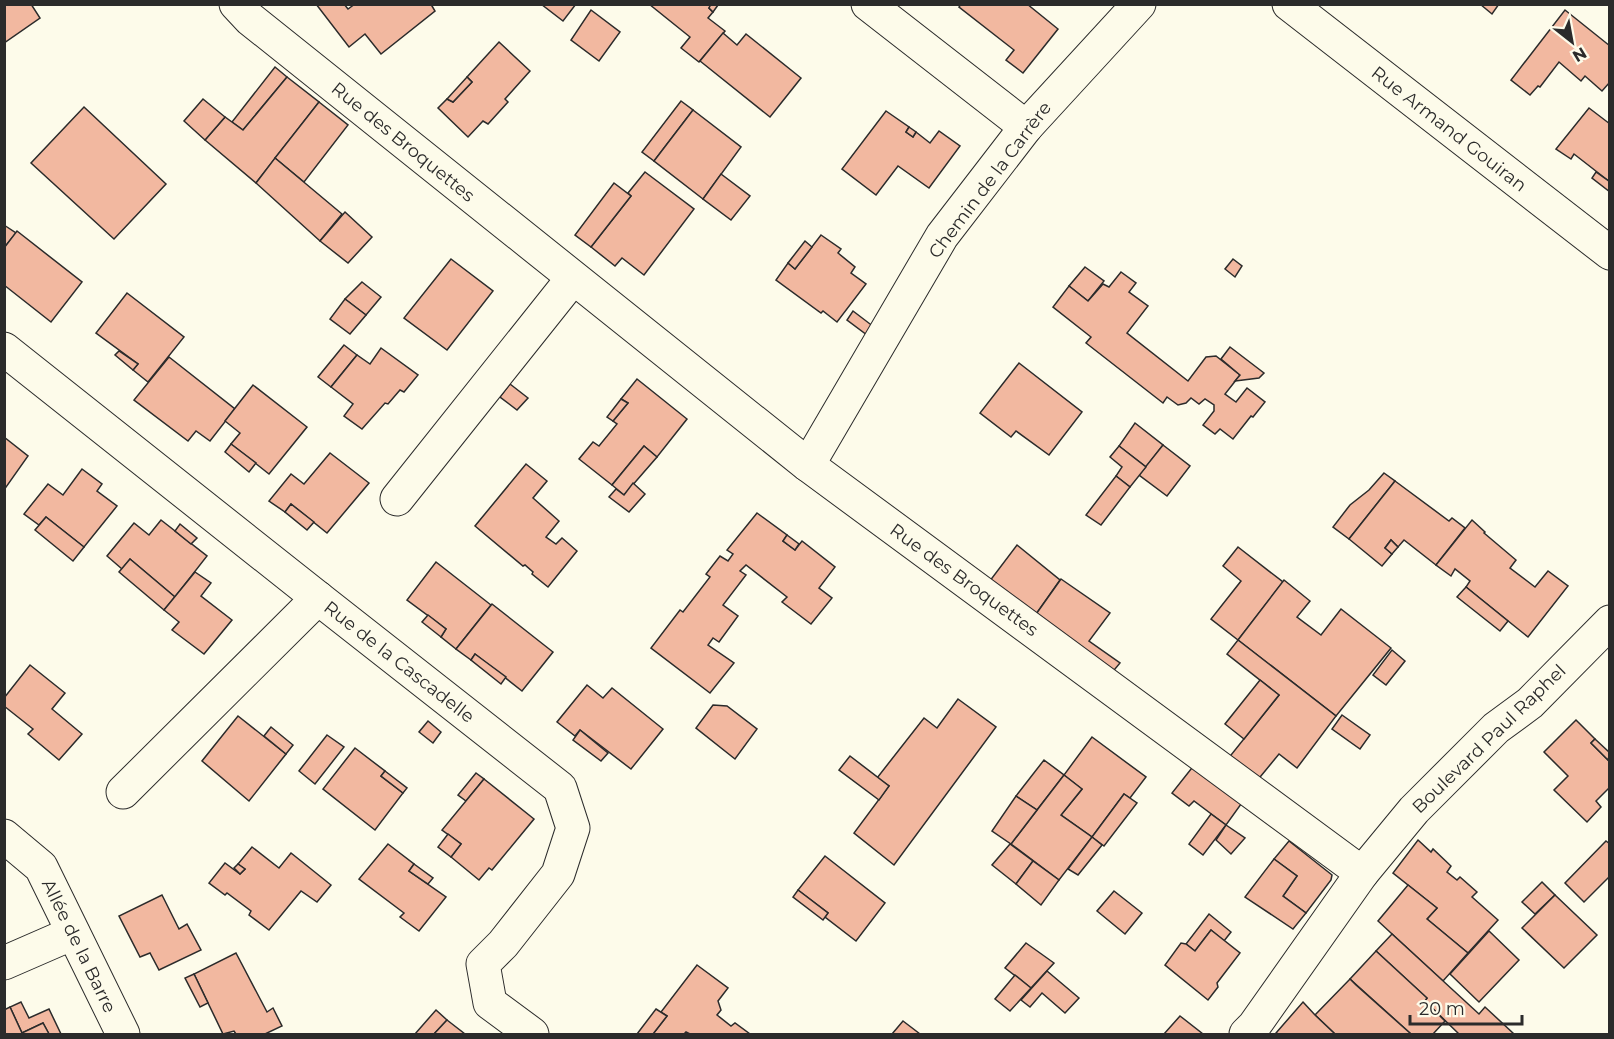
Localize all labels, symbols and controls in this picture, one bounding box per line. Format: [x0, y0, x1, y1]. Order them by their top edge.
north arrow [1542, 12, 1602, 72]
text: N [1569, 43, 1590, 66]
street label: Rue Armand Gouiran [1367, 62, 1531, 196]
street label: Rue des Broquettes [327, 77, 479, 207]
street label: Chemin de la Carrère [924, 97, 1056, 263]
street label: Rue des Broquettes [886, 519, 1043, 641]
street label: Rue de la Cascadelle [319, 596, 479, 728]
street label: Boulevard Paul Raphel [1408, 660, 1570, 818]
street label: Allée de la Barre [37, 875, 121, 1017]
scale bar [1410, 988, 1522, 1026]
text: 20 m [1419, 998, 1465, 1020]

